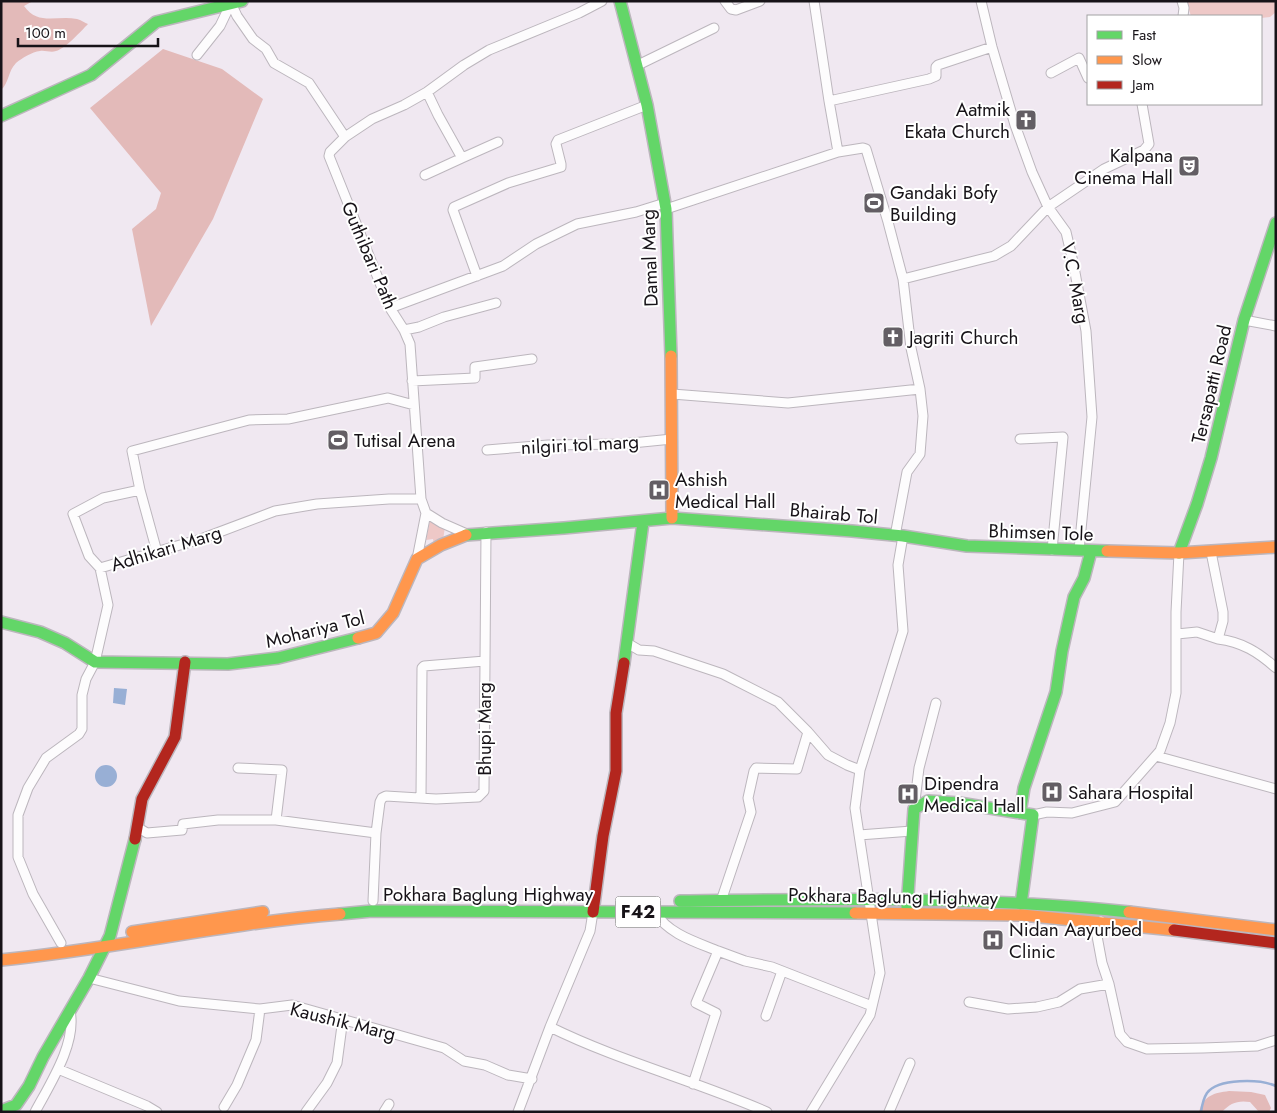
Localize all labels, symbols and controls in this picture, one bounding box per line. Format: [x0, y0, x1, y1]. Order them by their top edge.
scale bar [18, 15, 158, 47]
legend [1087, 15, 1262, 105]
text: 100 m [25, 22, 66, 44]
text: Fast [1132, 24, 1156, 46]
text: Slow [1132, 49, 1163, 71]
text: Jam [1130, 74, 1155, 96]
place label: Aatmik Ekata Church [904, 96, 1011, 145]
church icon: Aatmik Ekata Church [1014, 108, 1038, 132]
place label: Kalpana Cinema Hall [1074, 142, 1173, 191]
theatre icon: Kalpana Cinema Hall [1177, 154, 1201, 178]
place label: Gandaki Bofy Building [890, 179, 998, 228]
sports icon: Gandaki Bofy Building [862, 191, 886, 215]
street label: Guthibari Path [335, 197, 404, 313]
street label: Damal Marg [634, 209, 665, 307]
street label: V.C. Marg [1054, 240, 1097, 326]
street label: Tersapatti Road [1185, 322, 1238, 446]
place label: Jagriti Church [906, 324, 1018, 351]
church icon: Jagriti Church [881, 325, 905, 349]
place label: Tutisal Arena [354, 427, 455, 454]
sports icon: Tutisal Arena [326, 428, 350, 452]
street label: nilgiri tol marg [520, 428, 640, 461]
place label: Ashish Medical Hall [675, 466, 776, 515]
hospital icon: Ashish Medical Hall [647, 478, 671, 502]
street label: Bhairab Tol [789, 496, 879, 531]
street label: Bhimsen Tole [988, 517, 1094, 548]
street label: Adhikari Marg [107, 519, 225, 578]
street label: Mohariya Tol [263, 604, 367, 655]
street label: Bhupi Marg [471, 682, 498, 776]
place label: Dipendra Medical Hall [924, 770, 1025, 819]
place label: Sahara Hospital [1068, 779, 1193, 806]
hospital icon: Sahara Hospital [1040, 780, 1064, 804]
hospital icon: Dipendra Medical Hall [896, 782, 920, 806]
street label: Pokhara Baglung Highway [383, 881, 594, 908]
street label: Pokhara Baglung Highway [788, 881, 999, 912]
road number: F42 [616, 896, 660, 928]
place label: Nidan Aayurbed Clinic [1009, 916, 1142, 965]
hospital icon: Nidan Aayurbed Clinic [981, 928, 1005, 952]
street label: Kaushik Marg [287, 995, 399, 1048]

